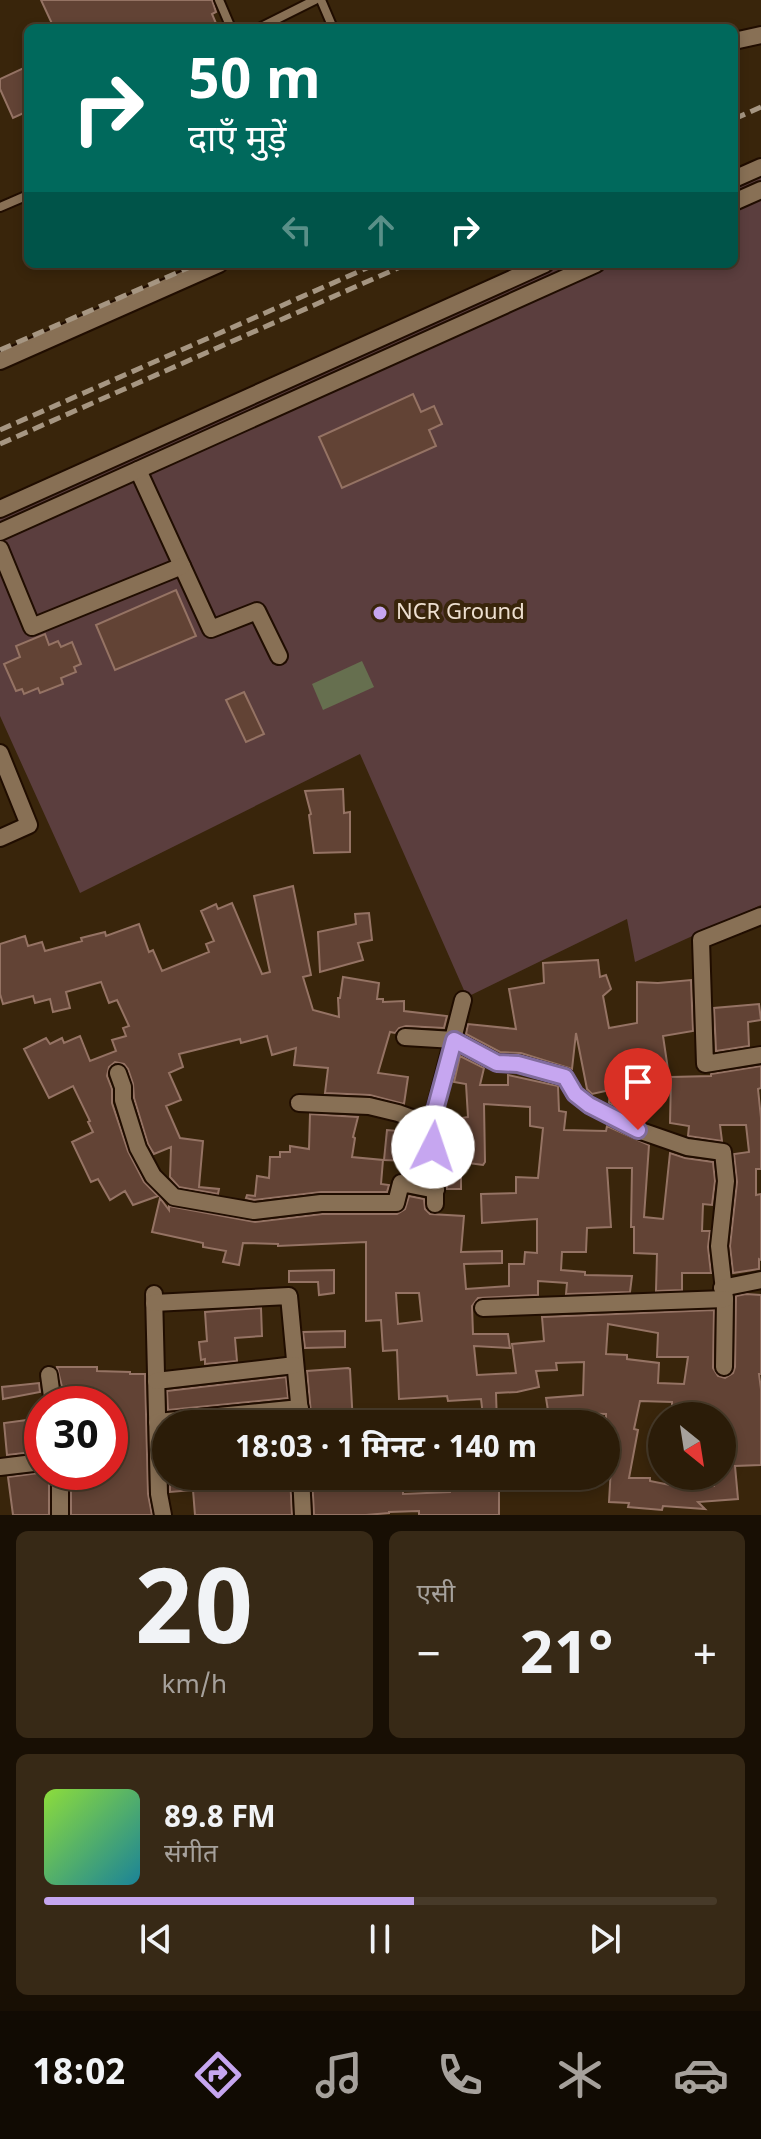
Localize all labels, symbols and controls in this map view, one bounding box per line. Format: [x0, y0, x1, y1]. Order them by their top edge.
text: 50 m [188, 48, 321, 121]
icon: right [56, 56, 160, 160]
text: दाएँ मुड़ें [188, 119, 287, 166]
icon: left [275, 208, 319, 252]
icon: ahead [359, 208, 403, 252]
icon: right [443, 208, 487, 252]
place label: NCR Ground [396, 599, 525, 628]
marker: NCR Ground [371, 604, 389, 622]
pin [604, 1048, 672, 1130]
icon: arrive [616, 1060, 660, 1104]
position arrow [391, 1105, 475, 1189]
speed limit sign: 30 [24, 1386, 128, 1490]
north arrow [648, 1402, 736, 1490]
map controls [648, 1402, 736, 1490]
text: 18:03 · 1 मिनट · 140 m [235, 1430, 537, 1469]
text: 20 [135, 1550, 253, 1685]
text: एसी [417, 1579, 455, 1613]
text: 21° [520, 1619, 613, 1697]
text: − [417, 1629, 441, 1686]
text: + [693, 1629, 717, 1686]
text: km/h [162, 1670, 227, 1704]
text: 89.8 FM [164, 1800, 276, 1839]
text: संगीत [164, 1839, 218, 1873]
icon: previous [134, 1917, 178, 1961]
icon: pause [358, 1917, 402, 1961]
icon: next [583, 1917, 627, 1961]
icon: directions [190, 2047, 246, 2103]
icon: music [311, 2047, 367, 2103]
icon: phone [432, 2047, 488, 2103]
icon: climate [552, 2047, 608, 2103]
icon: car [673, 2047, 729, 2103]
text: 18:02 [32, 2052, 126, 2099]

